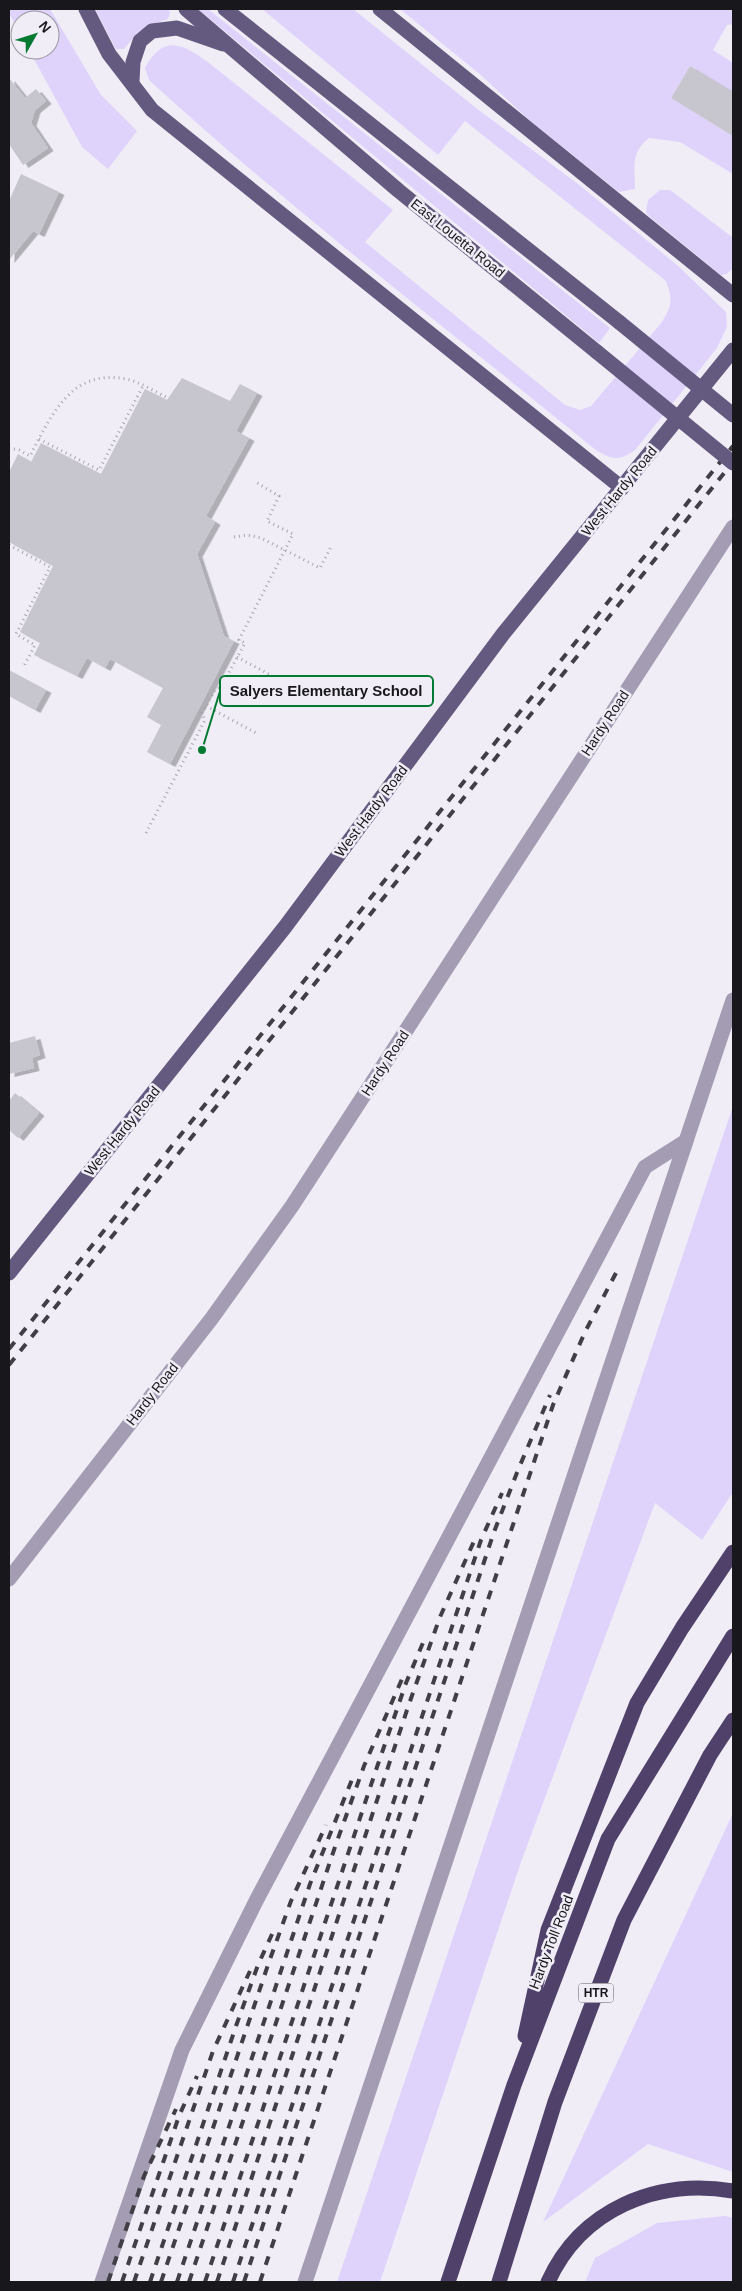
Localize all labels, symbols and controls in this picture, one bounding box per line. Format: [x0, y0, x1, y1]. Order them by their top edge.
north arrow [10, 10, 60, 60]
text: N [36, 18, 55, 36]
street label: East Louetta Road [408, 195, 508, 281]
street label: West Hardy Road [578, 443, 660, 539]
callout: Salyers Elementary School [220, 676, 433, 706]
text: Salyers Elementary School [230, 682, 422, 699]
street label: Hardy Road [578, 687, 632, 759]
street label: West Hardy Road [331, 762, 411, 860]
street label: Hardy Road [358, 1027, 412, 1099]
street label: West Hardy Road [81, 1083, 163, 1179]
street label: Hardy Road [123, 1360, 181, 1428]
street label: Hardy Toll Road [526, 1893, 576, 1991]
road number: HTR [578, 1984, 614, 2002]

